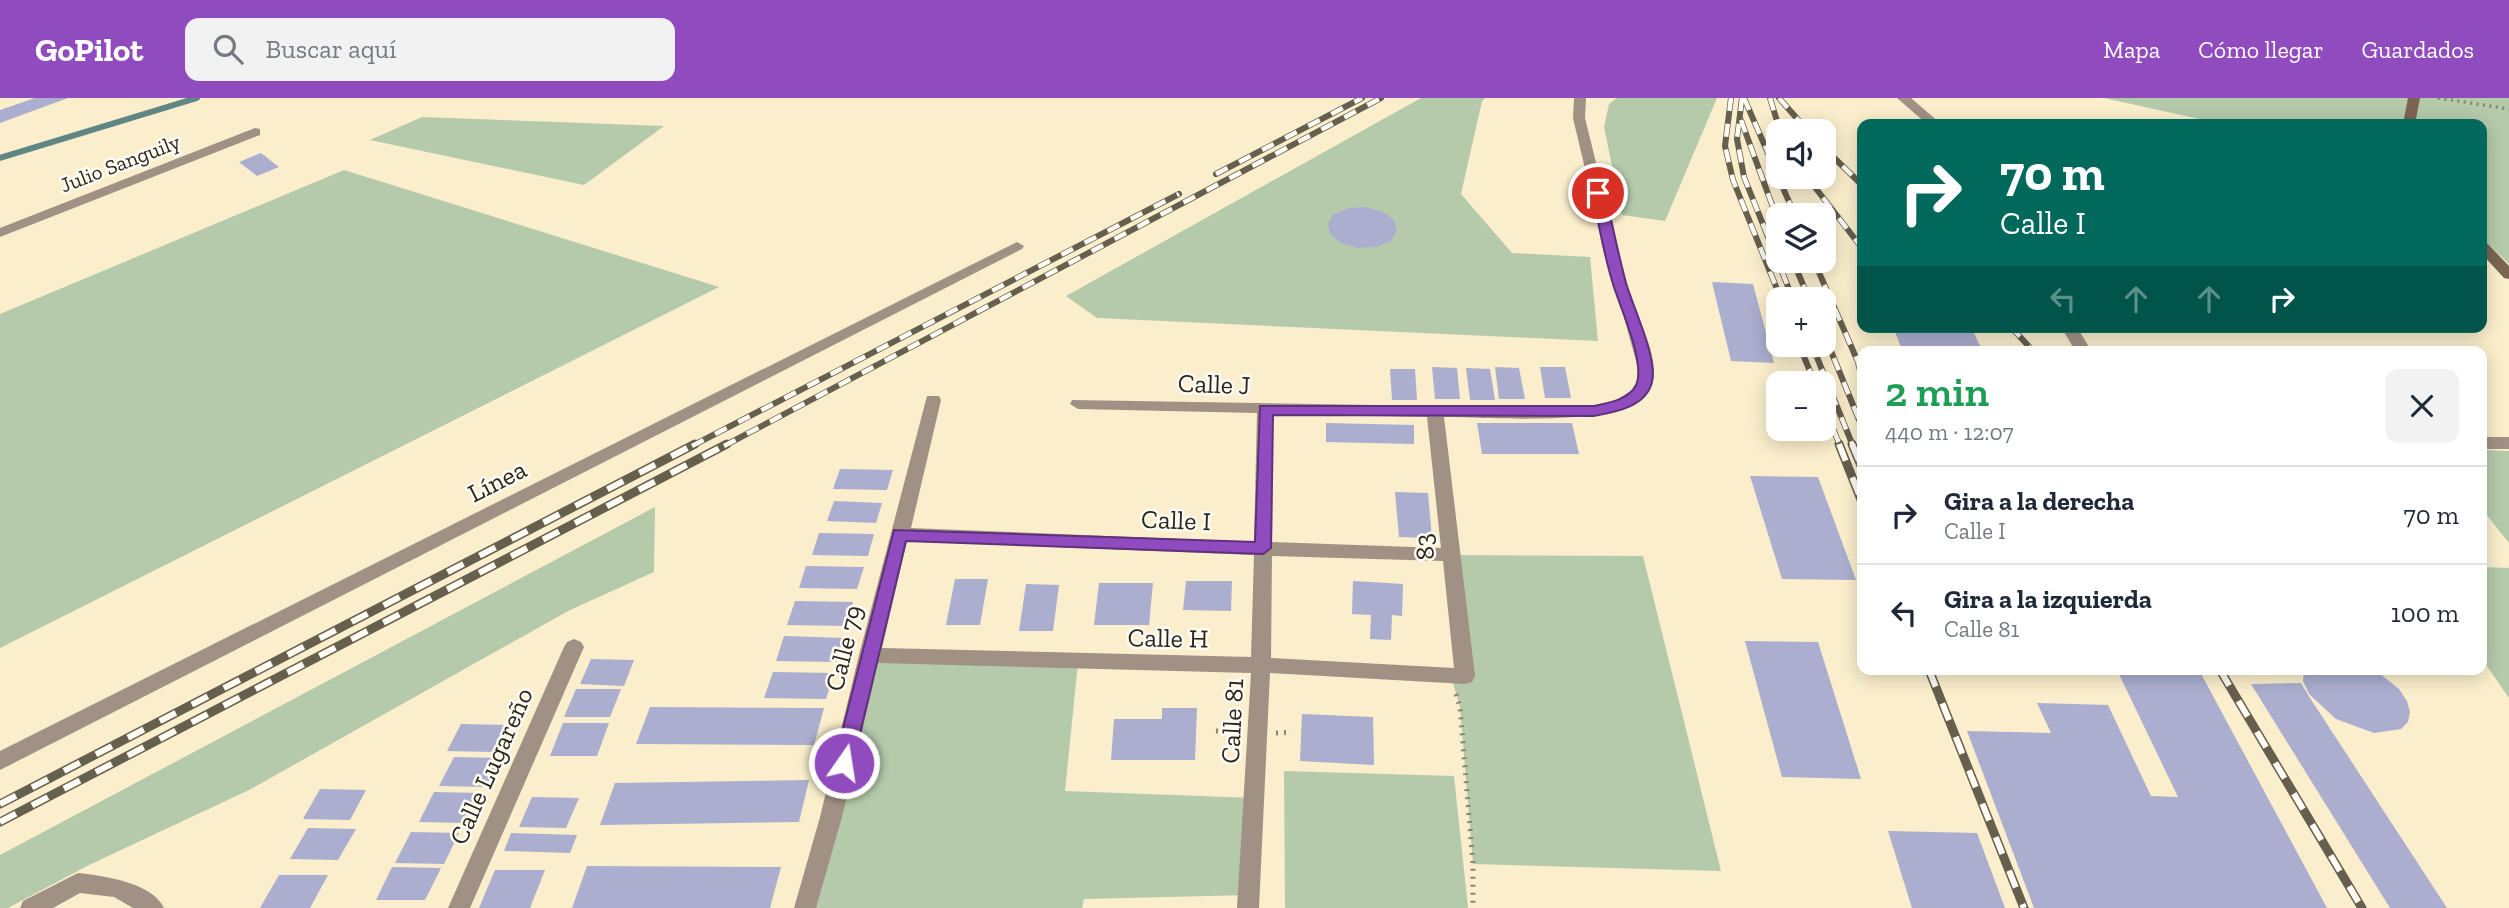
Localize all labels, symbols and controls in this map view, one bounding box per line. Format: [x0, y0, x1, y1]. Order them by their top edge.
search box [185, 18, 675, 81]
text: GoPilot [35, 30, 143, 69]
icon: search [209, 30, 247, 68]
text: Buscar aquí [265, 33, 396, 65]
text: Mapa [2103, 35, 2160, 64]
text: Cómo llegar [2198, 35, 2324, 64]
text: Guardados [2362, 35, 2474, 64]
map controls [1766, 119, 1836, 441]
button: sound [1766, 119, 1836, 189]
street label: Julio Sanguily [56, 129, 184, 197]
text: 70 m [2000, 144, 2105, 203]
icon: right [1885, 147, 1976, 238]
pin [1568, 163, 1628, 223]
icon: arrive [1579, 174, 1617, 212]
button: layers [1766, 203, 1836, 273]
text: Calle I [2000, 204, 2086, 242]
icon: left [2044, 280, 2082, 318]
icon: ahead [2117, 280, 2155, 318]
icon: ahead [2190, 280, 2228, 318]
icon: right [2263, 280, 2301, 318]
button: + [1766, 287, 1836, 357]
text: 2 min [1885, 366, 1989, 417]
street label: Calle J [1177, 367, 1251, 401]
button: close [2385, 369, 2459, 443]
button: − [1766, 371, 1836, 441]
text: 440 m · 12:07 [1885, 418, 2014, 446]
street label: Línea [462, 453, 532, 509]
text: Gira a la derecha [1944, 485, 2134, 517]
icon: right [1885, 496, 1923, 534]
text: 70 m [2403, 499, 2459, 531]
street label: Calle I [1141, 503, 1211, 537]
text: Calle I [1944, 517, 2006, 545]
street label: 83 [1407, 532, 1441, 562]
text: Gira a la izquierda [1944, 583, 2152, 615]
icon: left [1885, 594, 1923, 632]
text: 100 m [2391, 597, 2459, 629]
street label: Calle 79 [818, 602, 870, 694]
text: Calle 81 [1944, 615, 2019, 643]
street label: Calle H [1127, 621, 1209, 655]
street label: Calle 81 [1214, 678, 1250, 764]
street label: Calle Lugareño [442, 683, 540, 849]
position arrow [807, 726, 881, 800]

